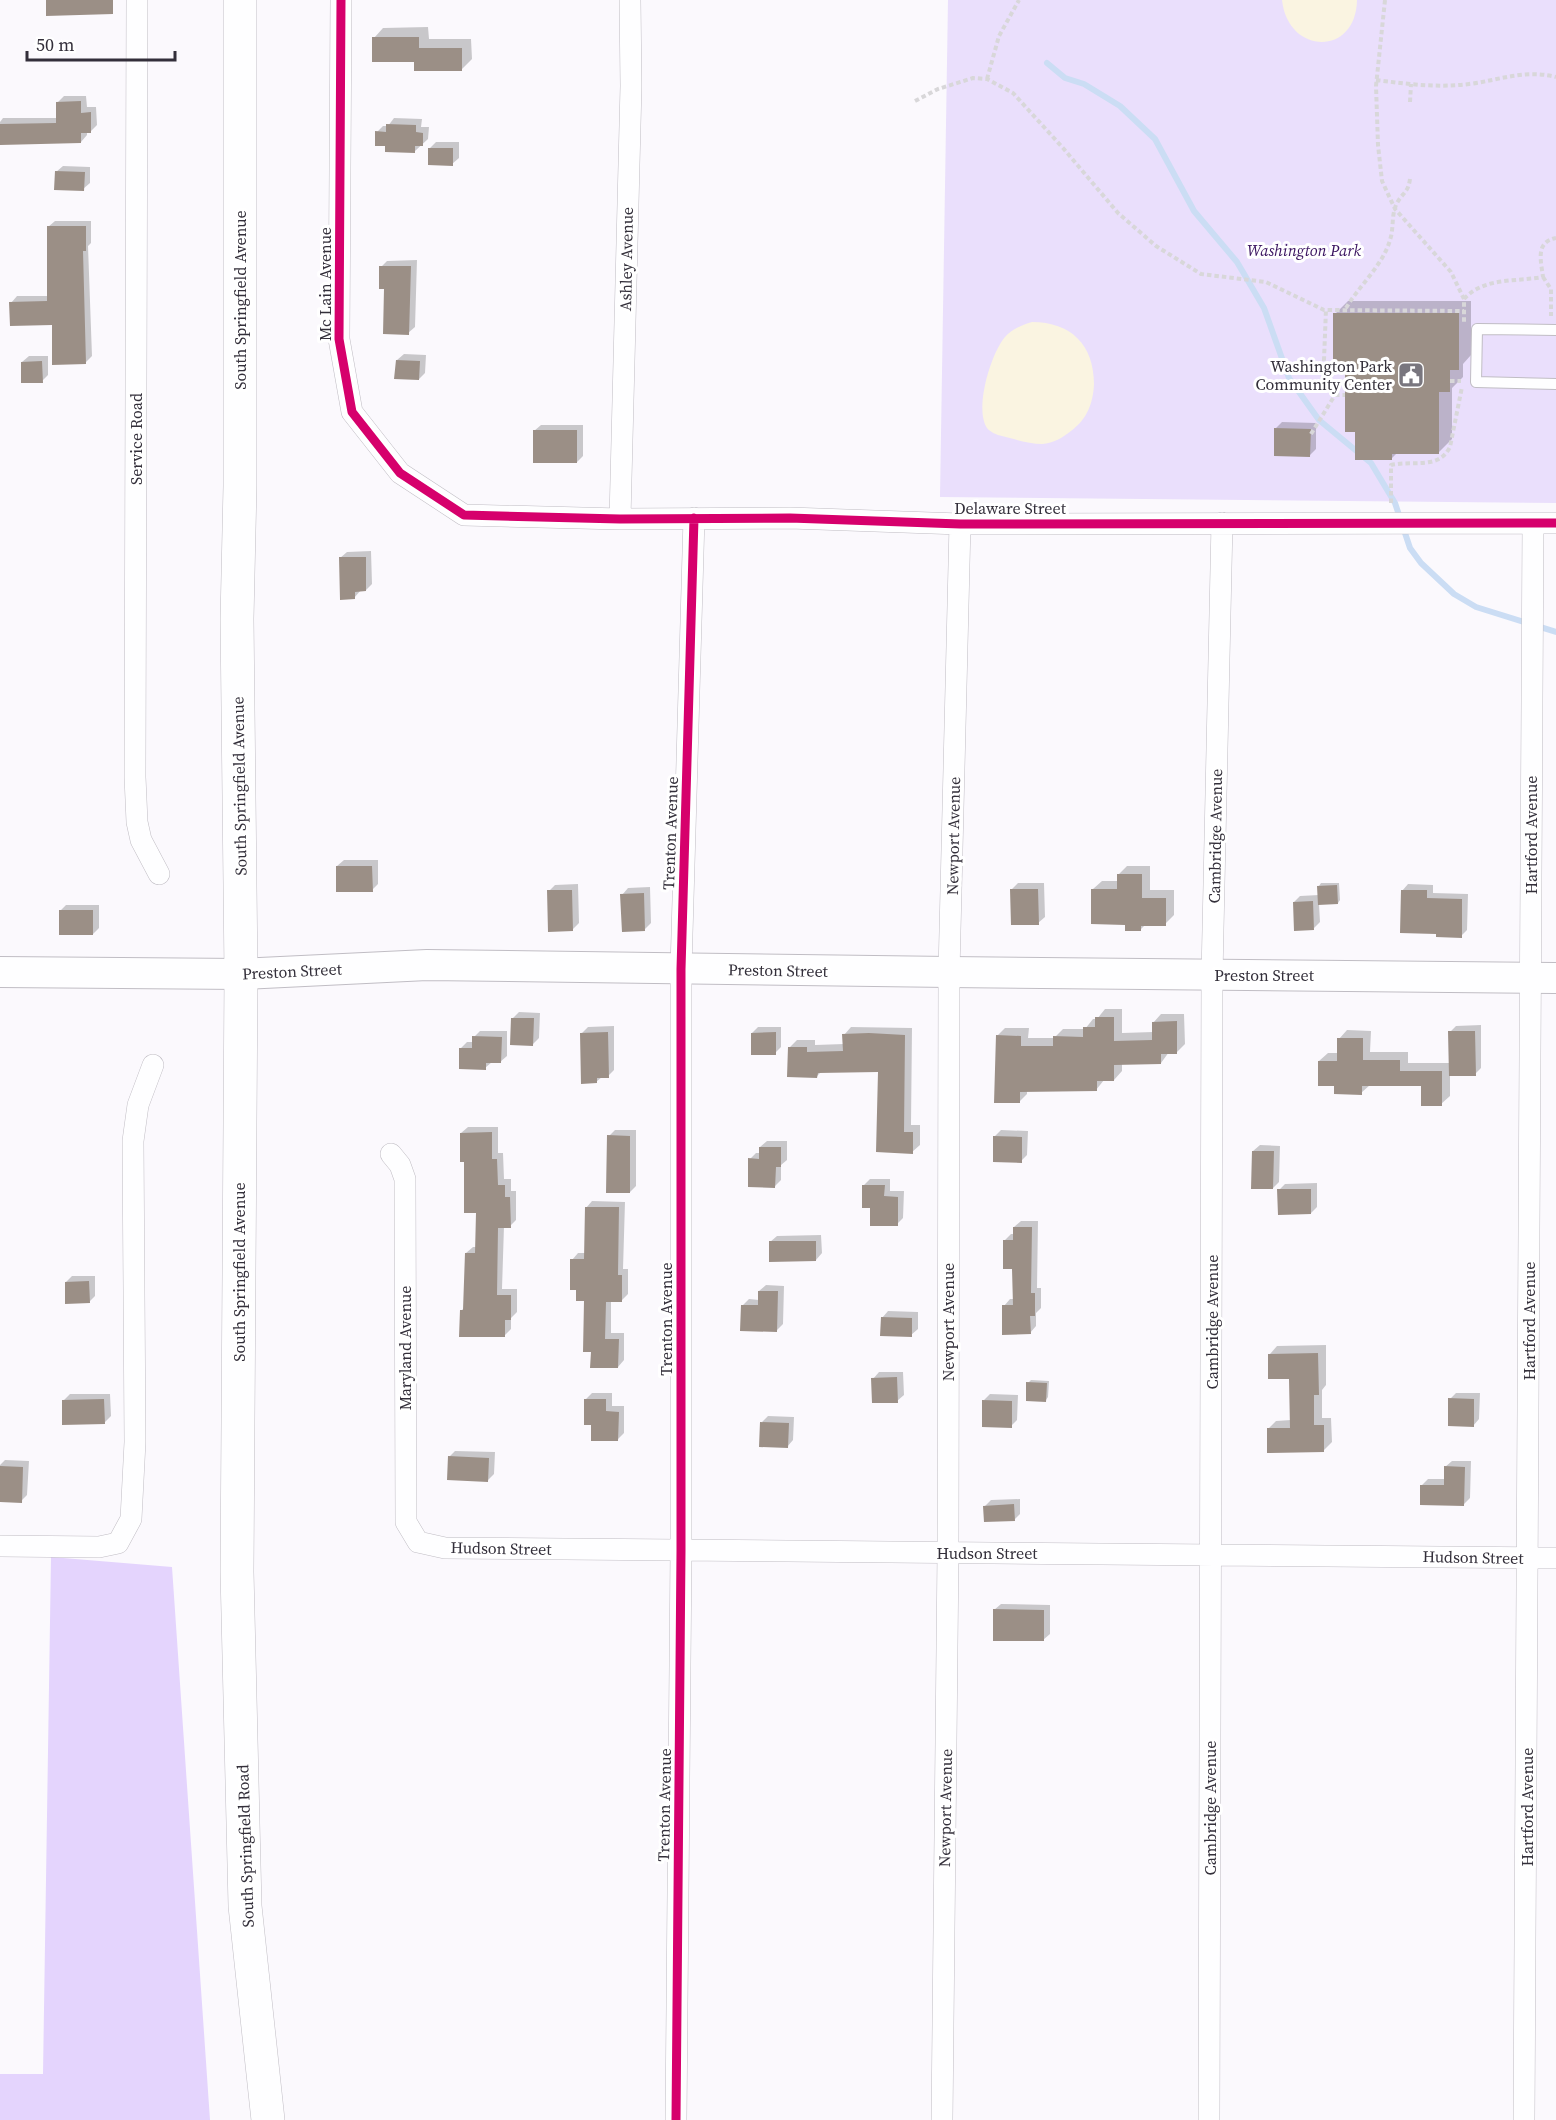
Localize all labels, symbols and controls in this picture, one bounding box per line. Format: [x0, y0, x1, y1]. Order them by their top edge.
scale bar [27, 24, 176, 62]
text: 50 m [36, 32, 74, 57]
street label: Ashley Avenue [614, 207, 638, 311]
street label: South Springfield Avenue [229, 210, 251, 390]
street label: Mc Lain Avenue [314, 227, 336, 341]
park label: Washington Park [1247, 239, 1361, 261]
place label: Washington Park Community Center [1255, 355, 1392, 395]
public building icon: Washington Park Community Center [1396, 360, 1426, 390]
street label: Service Road [125, 393, 147, 485]
street label: Delaware Street [954, 497, 1067, 519]
street label: South Springfield Avenue [226, 696, 252, 876]
street label: Cambridge Avenue [1203, 768, 1227, 904]
street label: Trenton Avenue [657, 776, 683, 890]
street label: Hartford Avenue [1520, 776, 1542, 894]
street label: Newport Avenue [941, 777, 965, 895]
street label: Preston Street [242, 957, 343, 985]
street label: Preston Street [728, 958, 829, 982]
street label: Preston Street [1214, 964, 1315, 986]
street label: South Springfield Avenue [228, 1182, 250, 1362]
street label: Cambridge Avenue [1201, 1255, 1223, 1389]
street label: Trenton Avenue [655, 1262, 677, 1376]
street label: Hartford Avenue [1518, 1262, 1540, 1380]
street label: Newport Avenue [937, 1263, 959, 1381]
street label: Maryland Avenue [394, 1286, 416, 1410]
street label: Hudson Street [450, 1536, 552, 1560]
street label: Hudson Street [936, 1542, 1038, 1564]
street label: Hudson Street [1422, 1545, 1524, 1569]
street label: Cambridge Avenue [1199, 1741, 1221, 1875]
street label: Trenton Avenue [652, 1748, 676, 1862]
street label: Hartford Avenue [1516, 1748, 1538, 1866]
street label: Newport Avenue [933, 1749, 957, 1867]
street label: South Springfield Road [231, 1764, 259, 1928]

